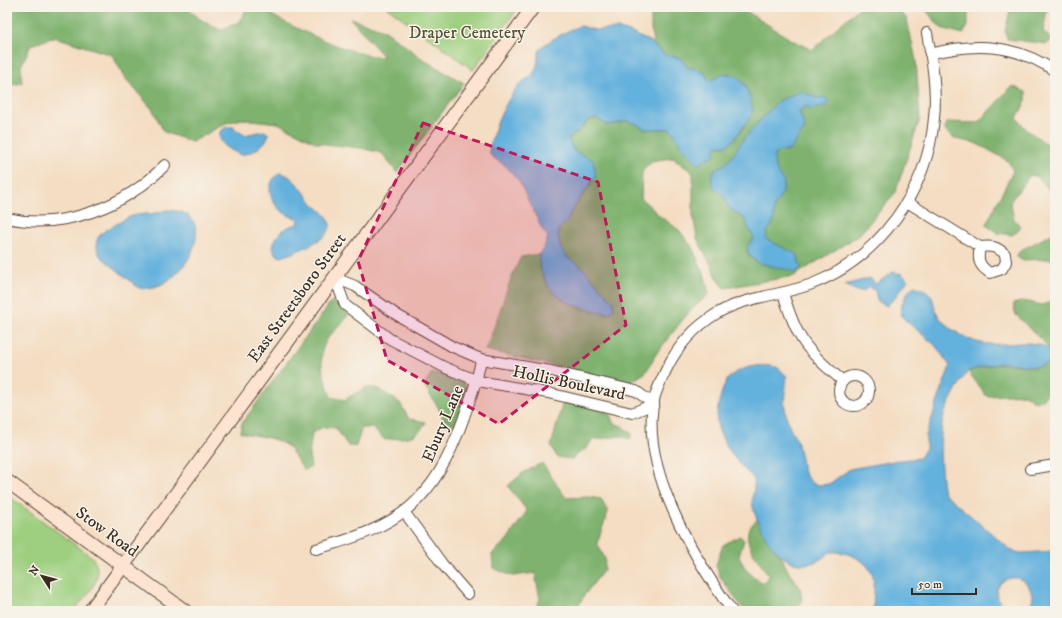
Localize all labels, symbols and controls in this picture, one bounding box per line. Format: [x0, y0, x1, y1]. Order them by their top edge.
park label: Draper Cemetery [409, 22, 526, 44]
street label: East Streetsboro Street [243, 229, 352, 367]
street label: Hollis Boulevard [511, 360, 628, 406]
street label: Ebury Lane [417, 382, 469, 466]
street label: Stow Road [71, 502, 143, 562]
north arrow [22, 556, 62, 596]
text: N [26, 563, 43, 578]
scale bar [912, 570, 976, 596]
text: 50 m [918, 577, 942, 592]

